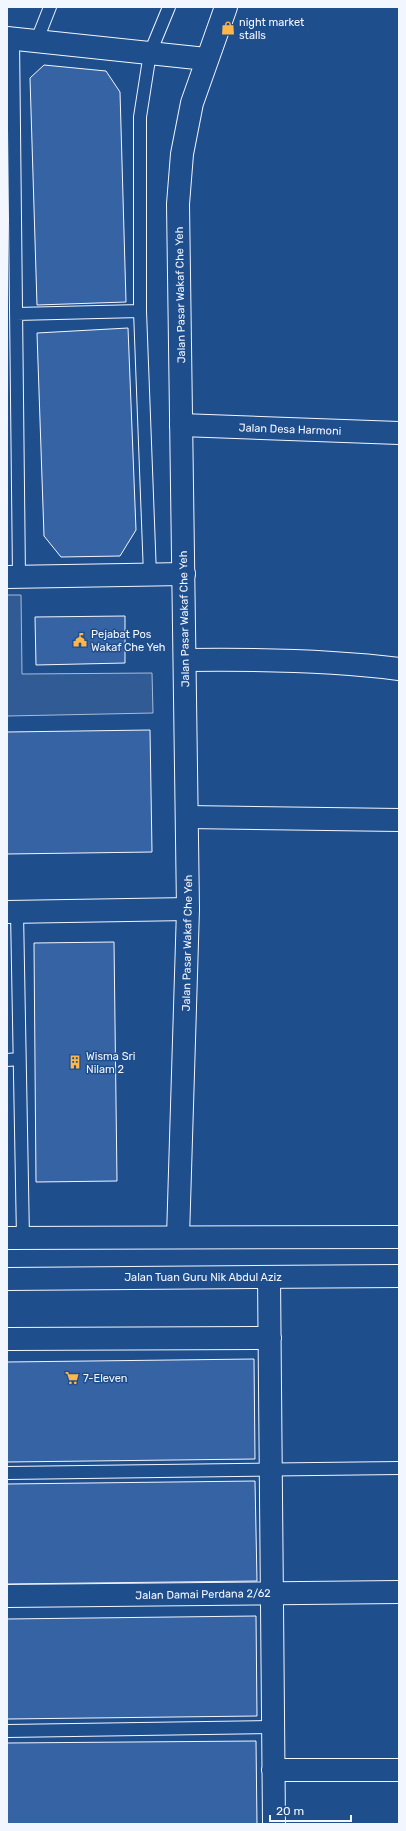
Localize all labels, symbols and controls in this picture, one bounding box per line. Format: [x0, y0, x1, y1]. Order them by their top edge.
place label: night market stalls [239, 16, 305, 42]
shop icon: night market stalls [220, 20, 236, 36]
street label: Jalan Pasar Wakaf Che Yeh [173, 226, 188, 363]
street label: Jalan Desa Harmoni [238, 421, 342, 438]
street label: Jalan Pasar Wakaf Che Yeh [177, 550, 192, 687]
place label: Pejabat Pos Wakaf Che Yeh [91, 628, 166, 654]
public building icon: Pejabat Pos Wakaf Che Yeh [72, 632, 88, 648]
street label: Jalan Pasar Wakaf Che Yeh [180, 875, 195, 1012]
place label: Wisma Sri Nilam 2 [86, 1050, 135, 1076]
building icon: Wisma Sri Nilam 2 [67, 1054, 83, 1070]
street label: Jalan Tuan Guru Nik Abdul Aziz [124, 1271, 282, 1284]
supermarket icon: 7-Eleven [64, 1370, 80, 1386]
place label: 7-Eleven [83, 1372, 128, 1385]
street label: Jalan Damai Perdana 2/62 [135, 1587, 271, 1602]
scale bar [270, 1797, 351, 1823]
text: 20 m [276, 1804, 304, 1818]

